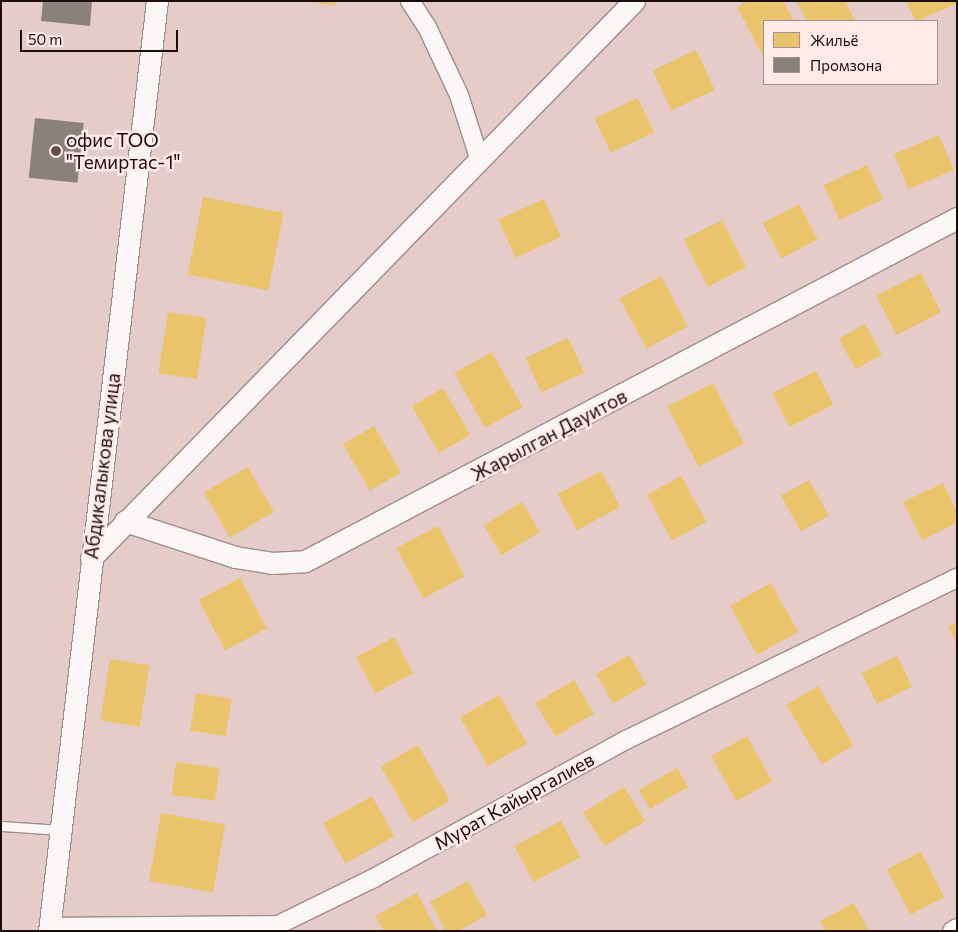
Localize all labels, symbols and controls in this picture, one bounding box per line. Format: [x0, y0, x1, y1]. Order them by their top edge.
scale bar [22, 20, 180, 52]
legend [763, 20, 938, 85]
text: 50 m [28, 30, 62, 48]
text: Жильё [810, 31, 858, 49]
text: Промзона [810, 56, 882, 74]
place label: офис ТОО "Темиртас-1" [66, 129, 181, 173]
marker: офис ТОО "Темиртас-1" [50, 145, 62, 157]
street label: Абдикалыкова улица [79, 372, 125, 560]
street label: Жарылган Дауитов [467, 384, 631, 486]
street label: Мурат Кайыргалиев [430, 748, 598, 854]

